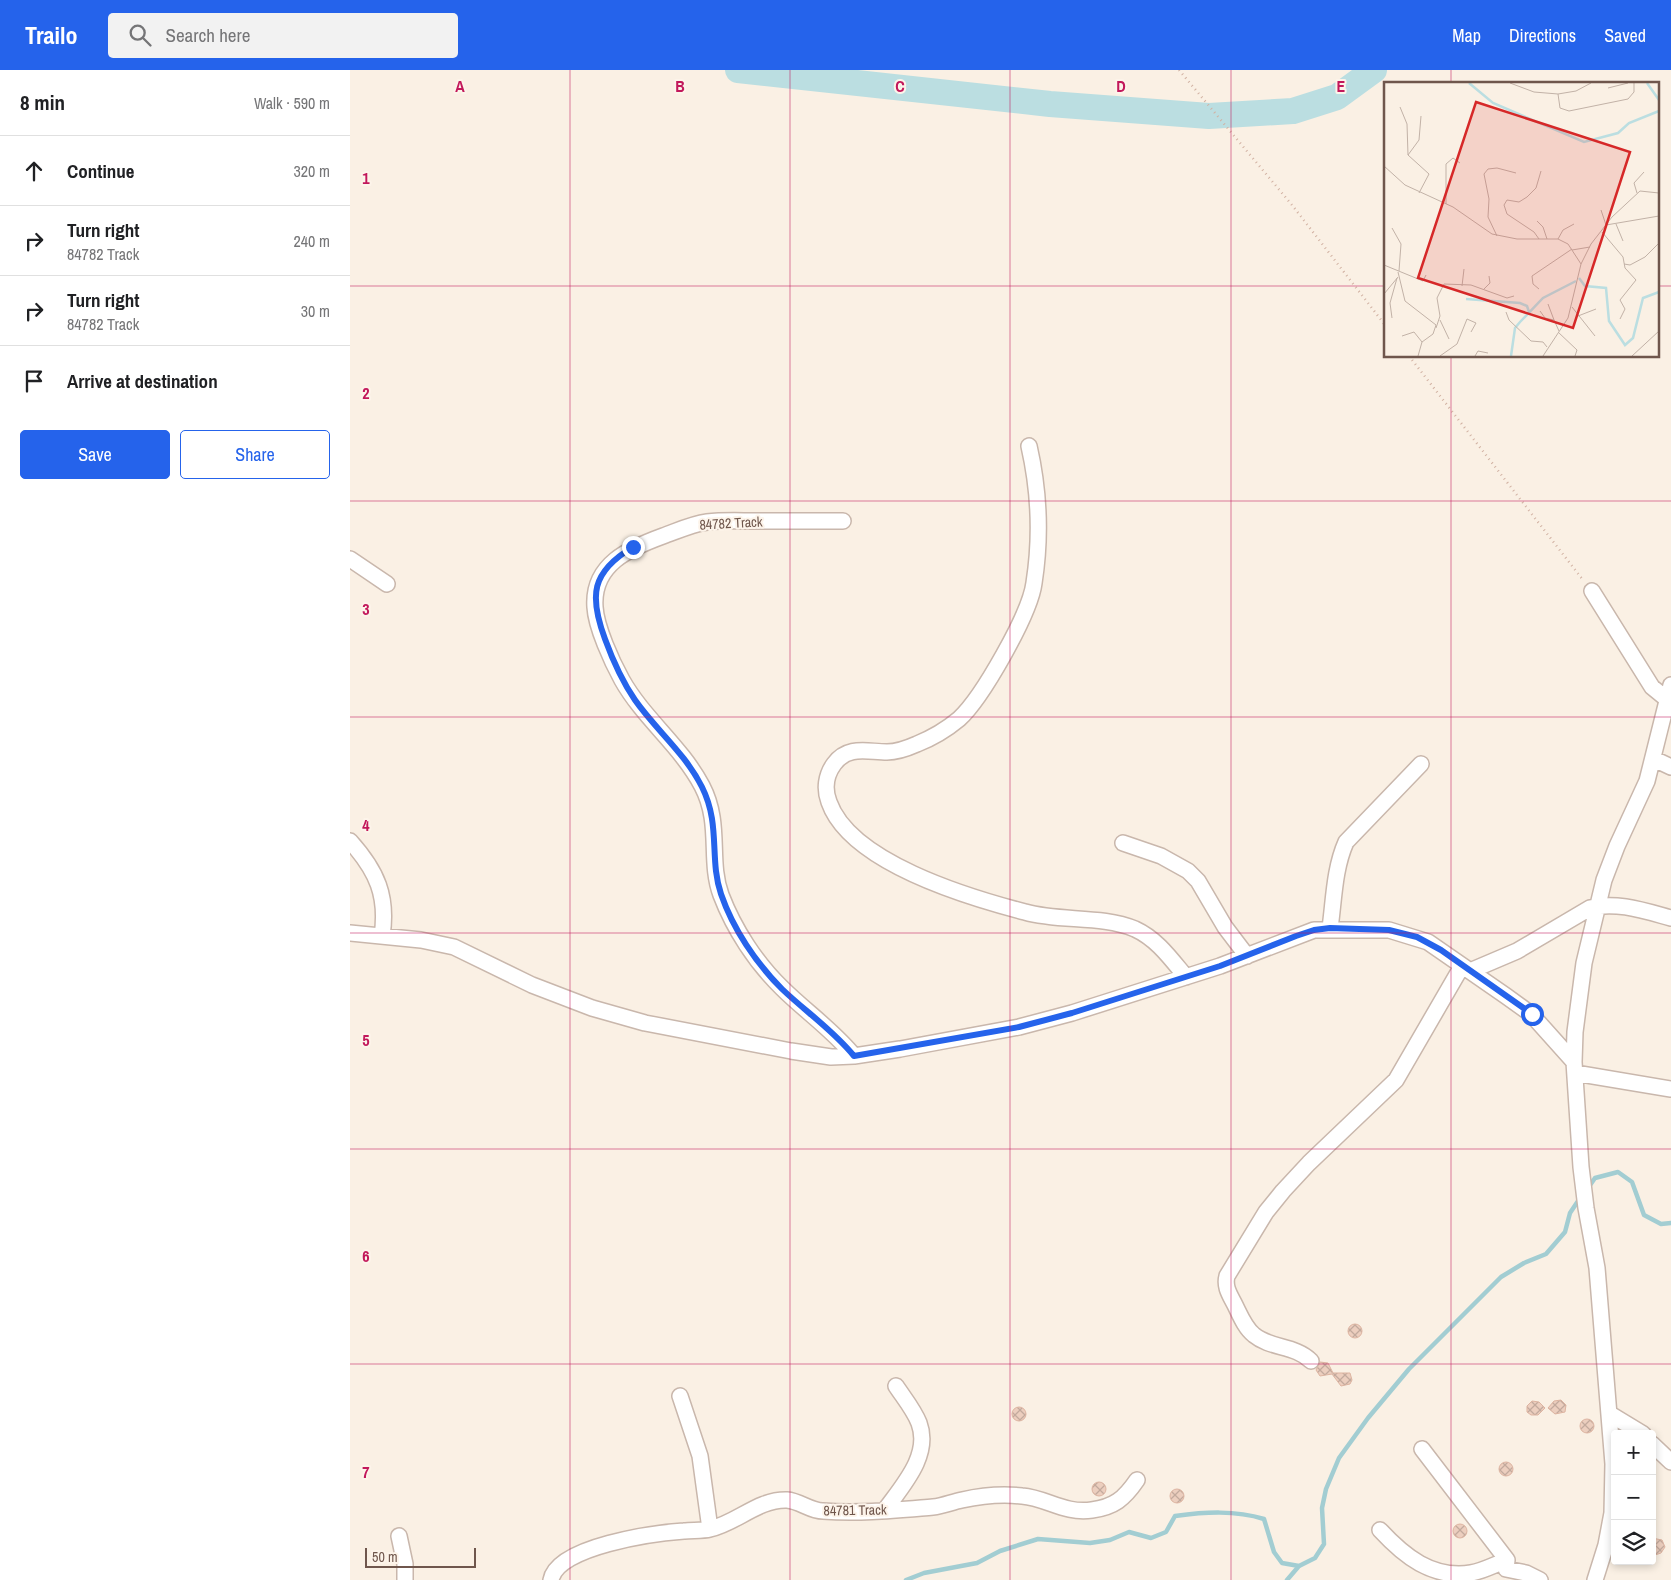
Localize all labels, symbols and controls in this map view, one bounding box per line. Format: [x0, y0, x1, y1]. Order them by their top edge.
search box [108, 13, 458, 58]
text: Trailo [25, 19, 78, 51]
icon: search [126, 21, 154, 49]
text: Search here [166, 22, 250, 48]
text: Map [1452, 23, 1481, 48]
text: Directions [1509, 23, 1576, 48]
text: Saved [1604, 23, 1646, 48]
text: A [455, 75, 465, 97]
text: B [675, 75, 685, 97]
text: C [895, 75, 905, 97]
text: D [1116, 75, 1126, 97]
text: E [1337, 75, 1346, 97]
inset map [1384, 82, 1658, 358]
text: 8 min [20, 88, 65, 117]
text: Walk · 590 m [254, 92, 330, 114]
icon: ahead [20, 157, 48, 185]
text: Continue [67, 158, 135, 184]
text: 320 m [294, 160, 330, 182]
text: 1 [362, 167, 370, 189]
text: Turn right [67, 217, 139, 243]
icon: right [20, 227, 48, 255]
text: 240 m [294, 230, 330, 252]
text: 84782 Track [67, 243, 139, 265]
text: Turn right [67, 287, 139, 313]
icon: right [20, 297, 48, 325]
text: 30 m [301, 300, 330, 322]
text: 84782 Track [67, 313, 139, 335]
icon: arrive [20, 367, 48, 395]
text: Arrive at destination [67, 368, 218, 394]
text: 2 [362, 382, 370, 404]
button: Save [20, 430, 170, 479]
button: Share [180, 430, 330, 479]
street label: 84782 Track [699, 512, 763, 534]
route end [622, 536, 645, 559]
text: 3 [362, 598, 370, 620]
text: 4 [362, 814, 370, 836]
route start [1521, 1003, 1544, 1026]
text: 5 [362, 1029, 370, 1051]
text: 6 [362, 1245, 370, 1267]
map controls [1611, 1430, 1656, 1565]
button: + [1611, 1430, 1656, 1475]
text: 7 [362, 1461, 370, 1483]
button: − [1611, 1475, 1656, 1520]
street label: 84781 Track [823, 1500, 887, 1520]
button: layers [1611, 1520, 1656, 1565]
scale bar [365, 1545, 476, 1568]
text: 50 m [372, 1548, 398, 1566]

